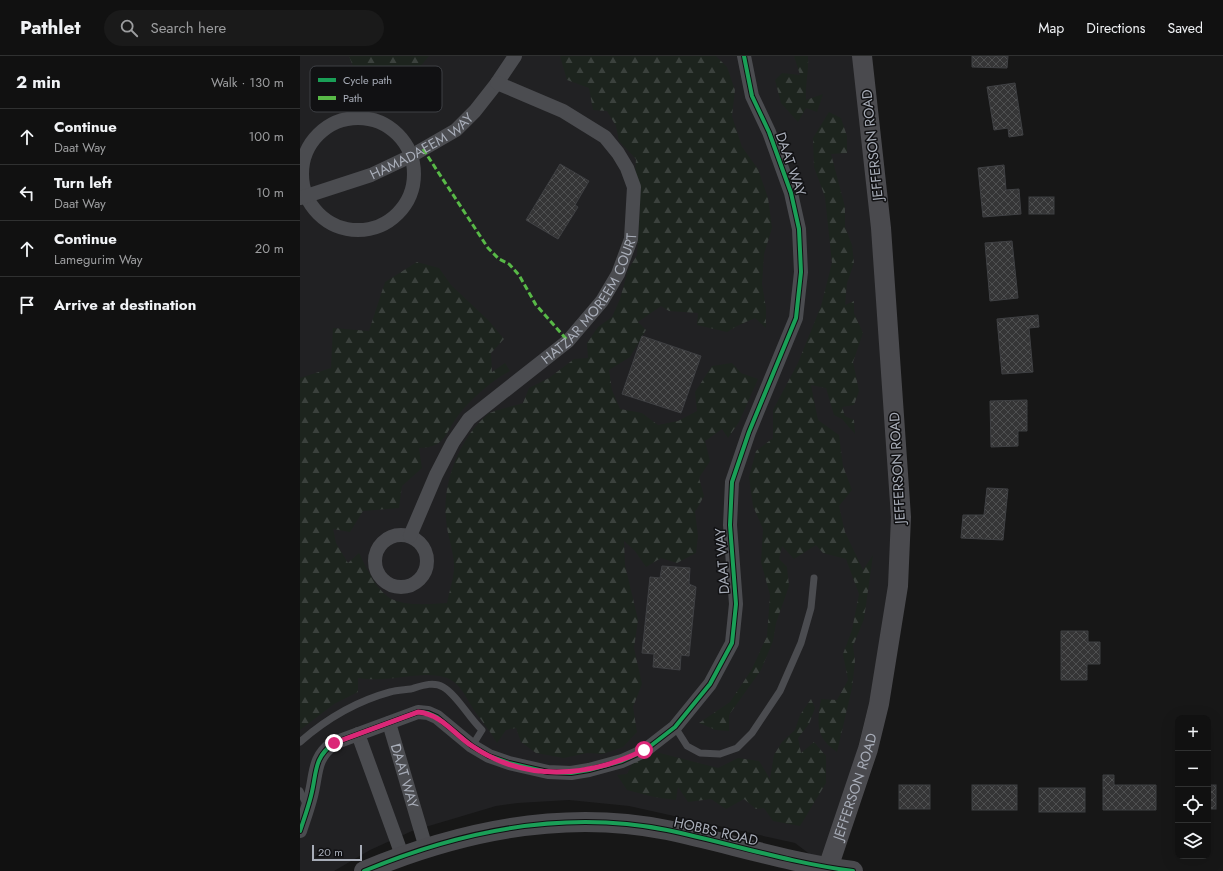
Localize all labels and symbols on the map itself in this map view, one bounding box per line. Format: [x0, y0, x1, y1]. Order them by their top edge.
legend [310, 66, 442, 112]
text: Cycle path [343, 72, 392, 88]
street label: JEFFERSON ROAD [856, 88, 888, 204]
text: Path [343, 90, 362, 106]
street label: HAMADAEEM WAY [366, 108, 478, 184]
street label: DAAT WAY [771, 129, 811, 199]
street label: HATZAR MOREEM COURT [537, 232, 641, 369]
street label: JEFFERSON ROAD [884, 412, 910, 526]
street label: DAAT WAY [710, 527, 734, 595]
street label: JEFFERSON ROAD [827, 731, 882, 845]
route end [325, 734, 343, 752]
street label: DAAT WAY [386, 741, 424, 811]
route start [635, 741, 653, 759]
street label: HOBBS ROAD [672, 812, 760, 850]
scale bar [312, 843, 362, 862]

